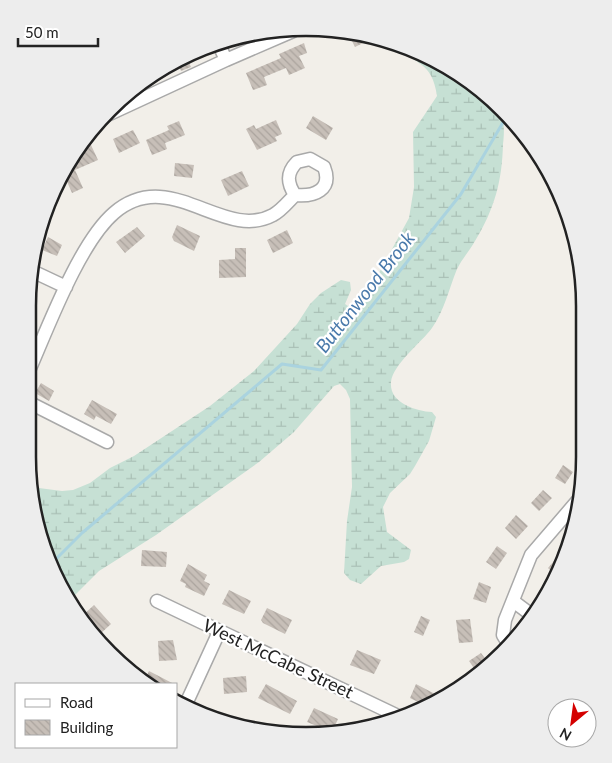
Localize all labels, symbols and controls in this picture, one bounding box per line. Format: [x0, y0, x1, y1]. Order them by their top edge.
scale bar [18, 15, 98, 47]
text: 50 m [25, 23, 59, 41]
water label: Buttonwood Brook [310, 226, 420, 357]
street label: West McCabe Street [200, 614, 358, 703]
legend [15, 683, 178, 748]
text: Road [60, 693, 93, 711]
north arrow [547, 698, 597, 748]
text: Building [60, 718, 113, 736]
text: N [557, 725, 574, 745]

